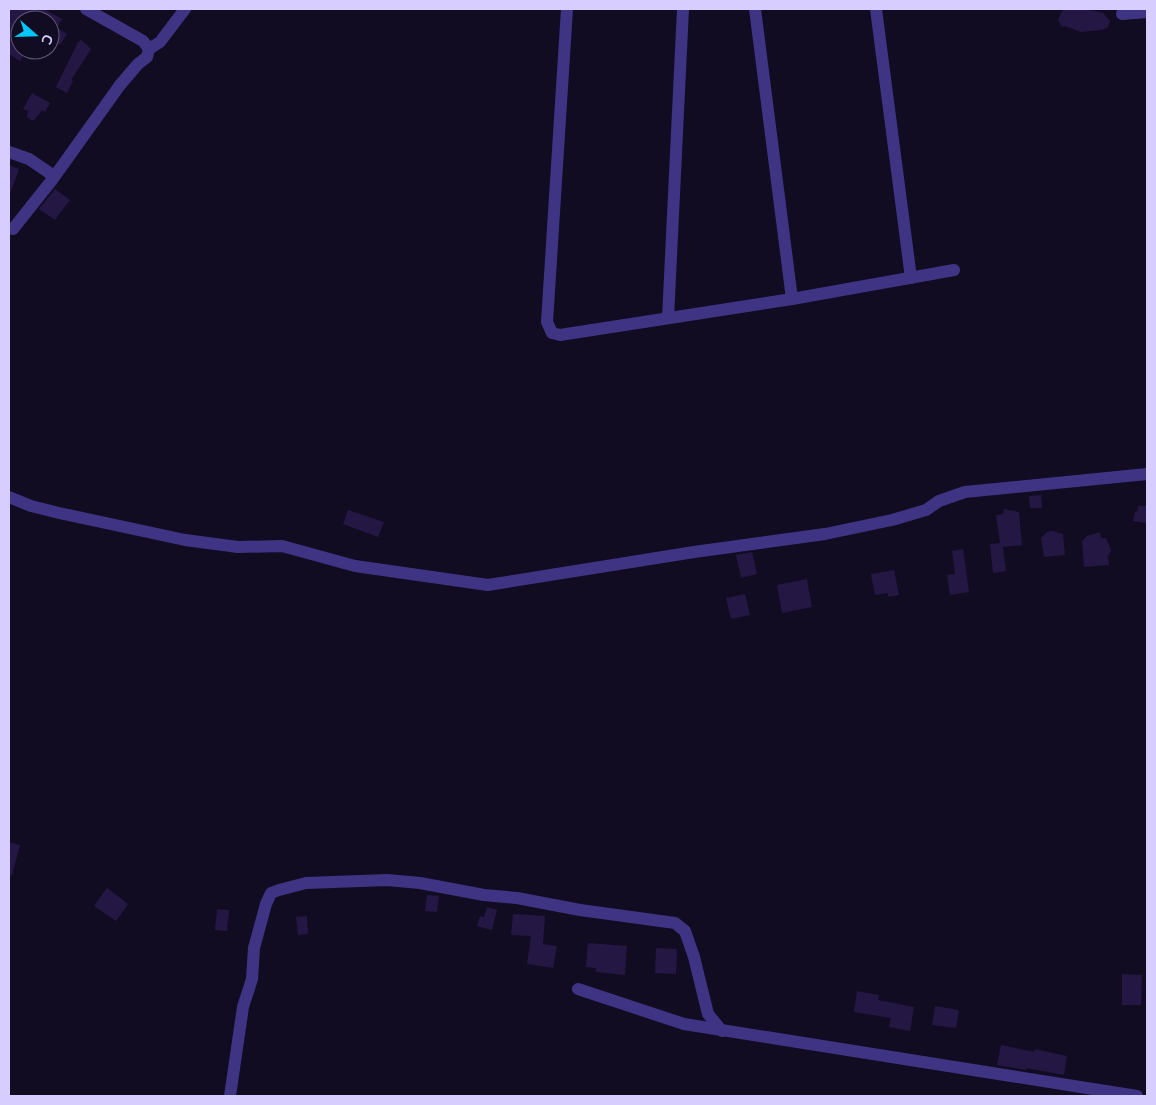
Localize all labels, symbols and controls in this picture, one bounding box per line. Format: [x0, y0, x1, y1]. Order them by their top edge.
north arrow [10, 10, 60, 60]
text: С [36, 32, 57, 47]

